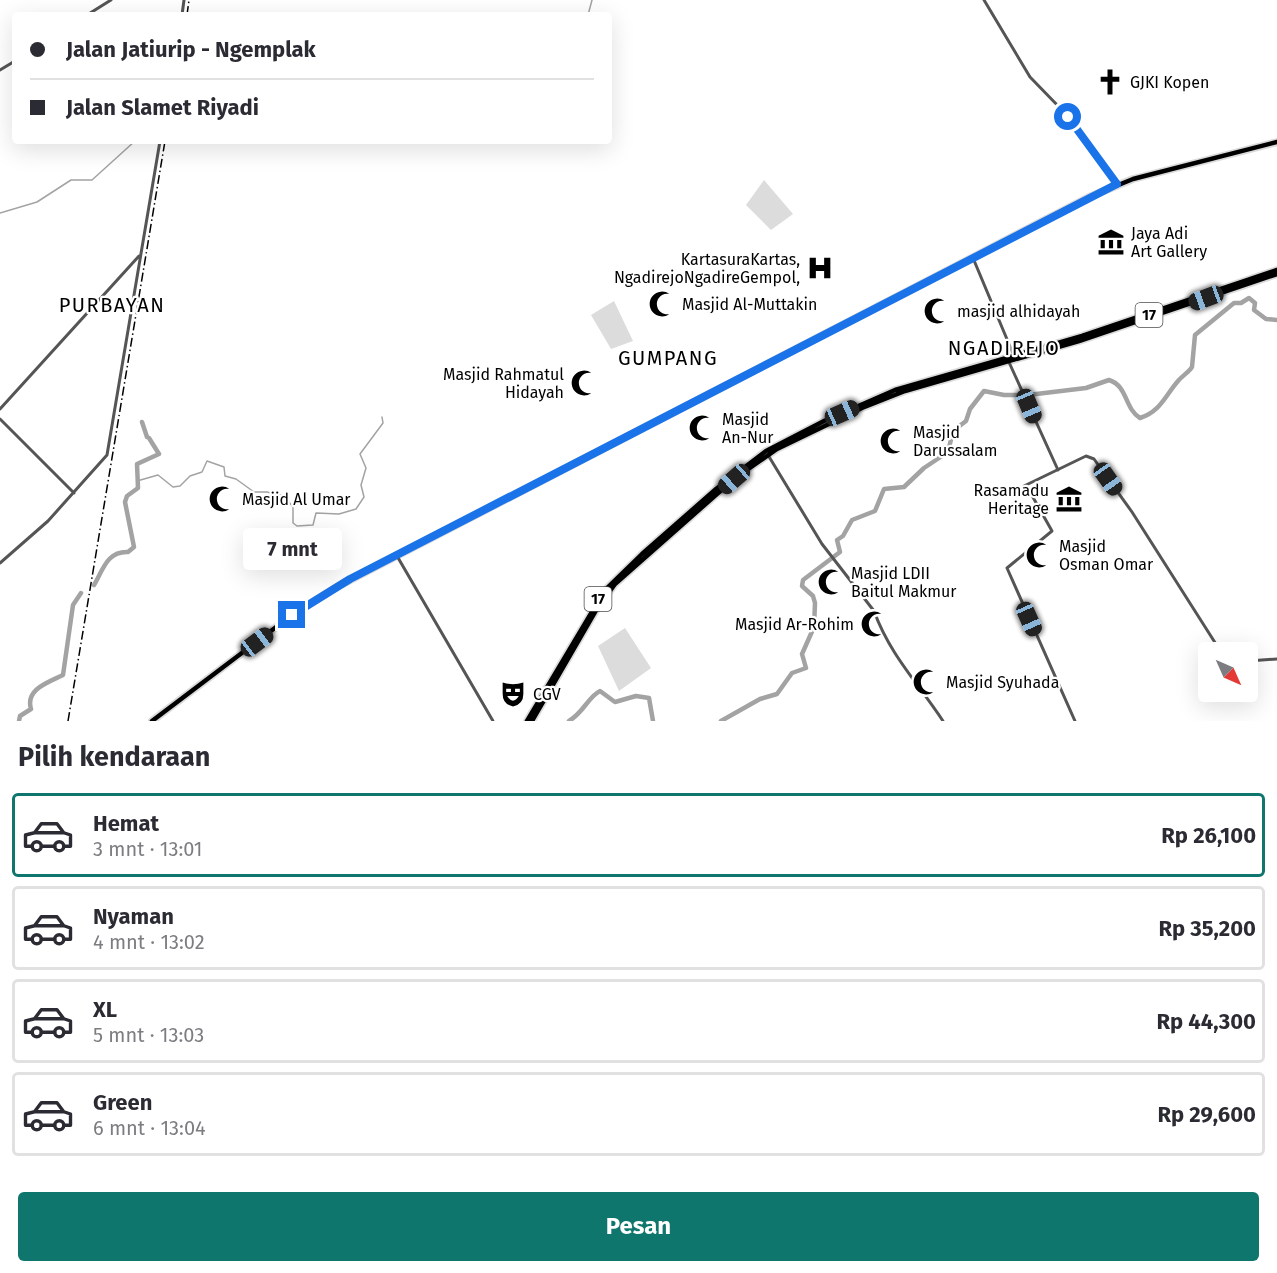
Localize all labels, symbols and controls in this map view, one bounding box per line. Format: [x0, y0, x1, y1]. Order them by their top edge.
text: Jalan Jatiurip - Ngemplak [66, 36, 316, 63]
church icon: GJKI Kopen [1095, 67, 1125, 97]
place label: GJKI Kopen [1130, 73, 1209, 92]
text: Jalan Slamet Riyadi [66, 94, 259, 121]
route start [1054, 103, 1081, 130]
place label: Jaya Adi Art Gallery [1131, 224, 1207, 261]
museum icon: Jaya Adi Art Gallery [1096, 227, 1126, 257]
place label: KartasuraKartas, NgadirejoNgadireGempol, [614, 250, 800, 287]
hospital icon: KartasuraKartas, NgadirejoNgadireGempol, [805, 253, 835, 283]
car [1186, 283, 1226, 313]
mosque icon: Masjid Al-Muttakin [647, 289, 677, 319]
district label: PURBAYAN [59, 293, 165, 317]
place label: Masjid Al-Muttakin [682, 295, 817, 314]
mosque icon: masjid alhidayah [922, 296, 952, 326]
place label: masjid alhidayah [957, 302, 1080, 321]
road number: 17 [1136, 303, 1162, 327]
district label: NGADIREJO [948, 336, 1060, 360]
district label: GUMPANG [618, 346, 718, 370]
place label: Masjid Rahmatul Hidayah [443, 365, 564, 402]
mosque icon: Masjid Rahmatul Hidayah [569, 368, 599, 398]
car [1014, 386, 1044, 426]
car [822, 397, 862, 429]
place label: Masjid An-Nur [722, 410, 774, 447]
mosque icon: Masjid An-Nur [687, 413, 717, 443]
place label: Masjid Darussalam [913, 423, 998, 460]
mosque icon: Masjid Darussalam [878, 426, 908, 456]
car [1090, 459, 1126, 499]
car [715, 460, 753, 498]
place label: Rasamadu Heritage [974, 481, 1049, 518]
mosque icon: Masjid Al Umar [207, 484, 237, 514]
museum icon: Rasamadu Heritage [1054, 484, 1084, 514]
place label: Masjid Al Umar [242, 490, 351, 509]
callout: 7 mnt [242, 528, 342, 570]
text: 7 mnt [267, 537, 318, 561]
place label: Masjid Osman Omar [1059, 537, 1154, 574]
mosque icon: Masjid Osman Omar [1024, 540, 1054, 570]
place label: Masjid LDII Baitul Makmur [851, 564, 957, 601]
mosque icon: Masjid LDII Baitul Makmur [816, 567, 846, 597]
road number: 17 [584, 587, 612, 611]
car [1013, 599, 1045, 639]
route end [278, 601, 305, 628]
mosque icon: Masjid Ar-Rohim [859, 609, 889, 639]
place label: Masjid Ar-Rohim [735, 615, 854, 634]
car [237, 624, 277, 660]
north arrow [1198, 642, 1258, 702]
map controls [1198, 642, 1258, 702]
mosque icon: Masjid Syuhada [911, 667, 941, 697]
place label: Masjid Syuhada [946, 673, 1059, 692]
theatre icon: CGV [498, 679, 528, 709]
place label: CGV [533, 685, 561, 704]
text: Pilih kendaraan [18, 741, 210, 773]
icon: car [21, 808, 75, 862]
text: Hemat [93, 810, 159, 837]
text: Rp 26,100 [1161, 822, 1256, 849]
text: 3 mnt · 13:01 [93, 837, 203, 861]
icon: car [21, 901, 75, 955]
text: Nyaman [93, 903, 174, 930]
text: Rp 35,200 [1158, 915, 1256, 942]
text: 4 mnt · 13:02 [93, 930, 205, 954]
icon: car [21, 994, 75, 1048]
text: XL [93, 996, 117, 1023]
text: Rp 44,300 [1156, 1008, 1256, 1035]
text: 5 mnt · 13:03 [93, 1023, 204, 1047]
icon: car [21, 1087, 75, 1141]
text: Green [93, 1089, 152, 1116]
text: Rp 29,600 [1157, 1101, 1256, 1128]
text: 6 mnt · 13:04 [93, 1116, 206, 1140]
button: Pesan [18, 1192, 1259, 1261]

